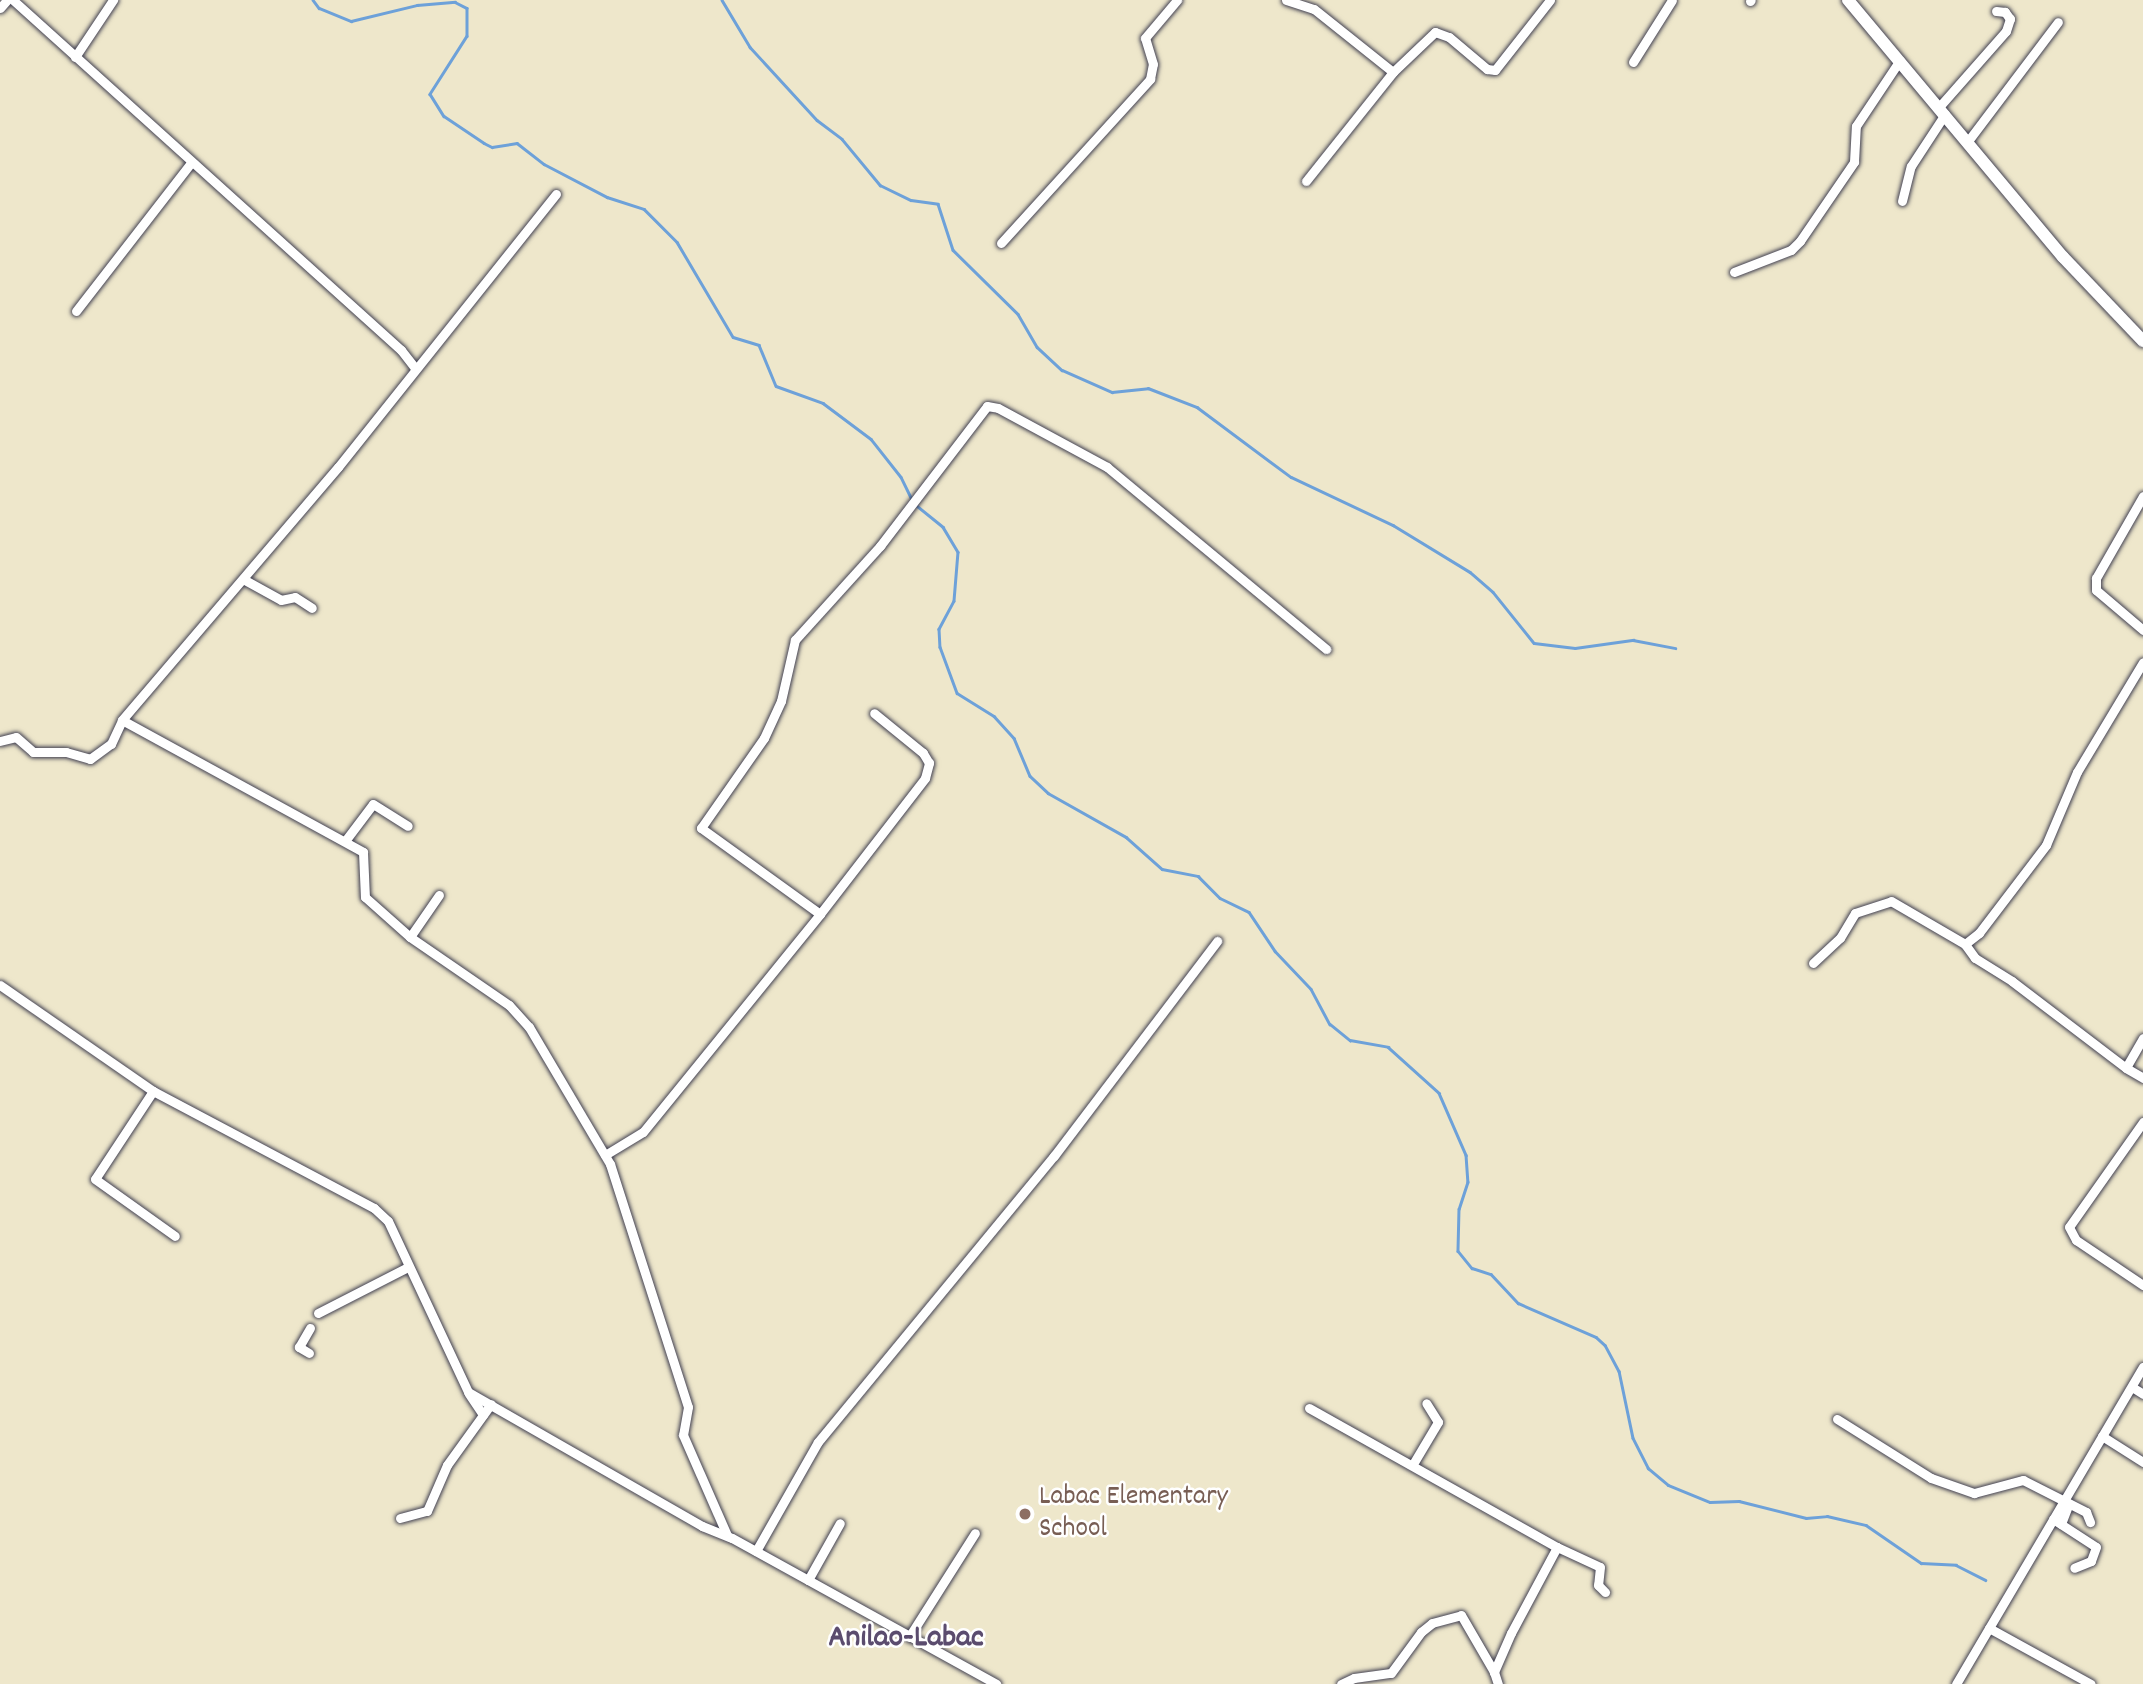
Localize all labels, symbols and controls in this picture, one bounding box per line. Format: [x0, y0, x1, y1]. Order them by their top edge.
place label: Labac Elementary School [1039, 1481, 1228, 1547]
marker: Labac Elementary School [1017, 1506, 1033, 1522]
district label: Anilao-Labac [828, 1620, 984, 1658]

